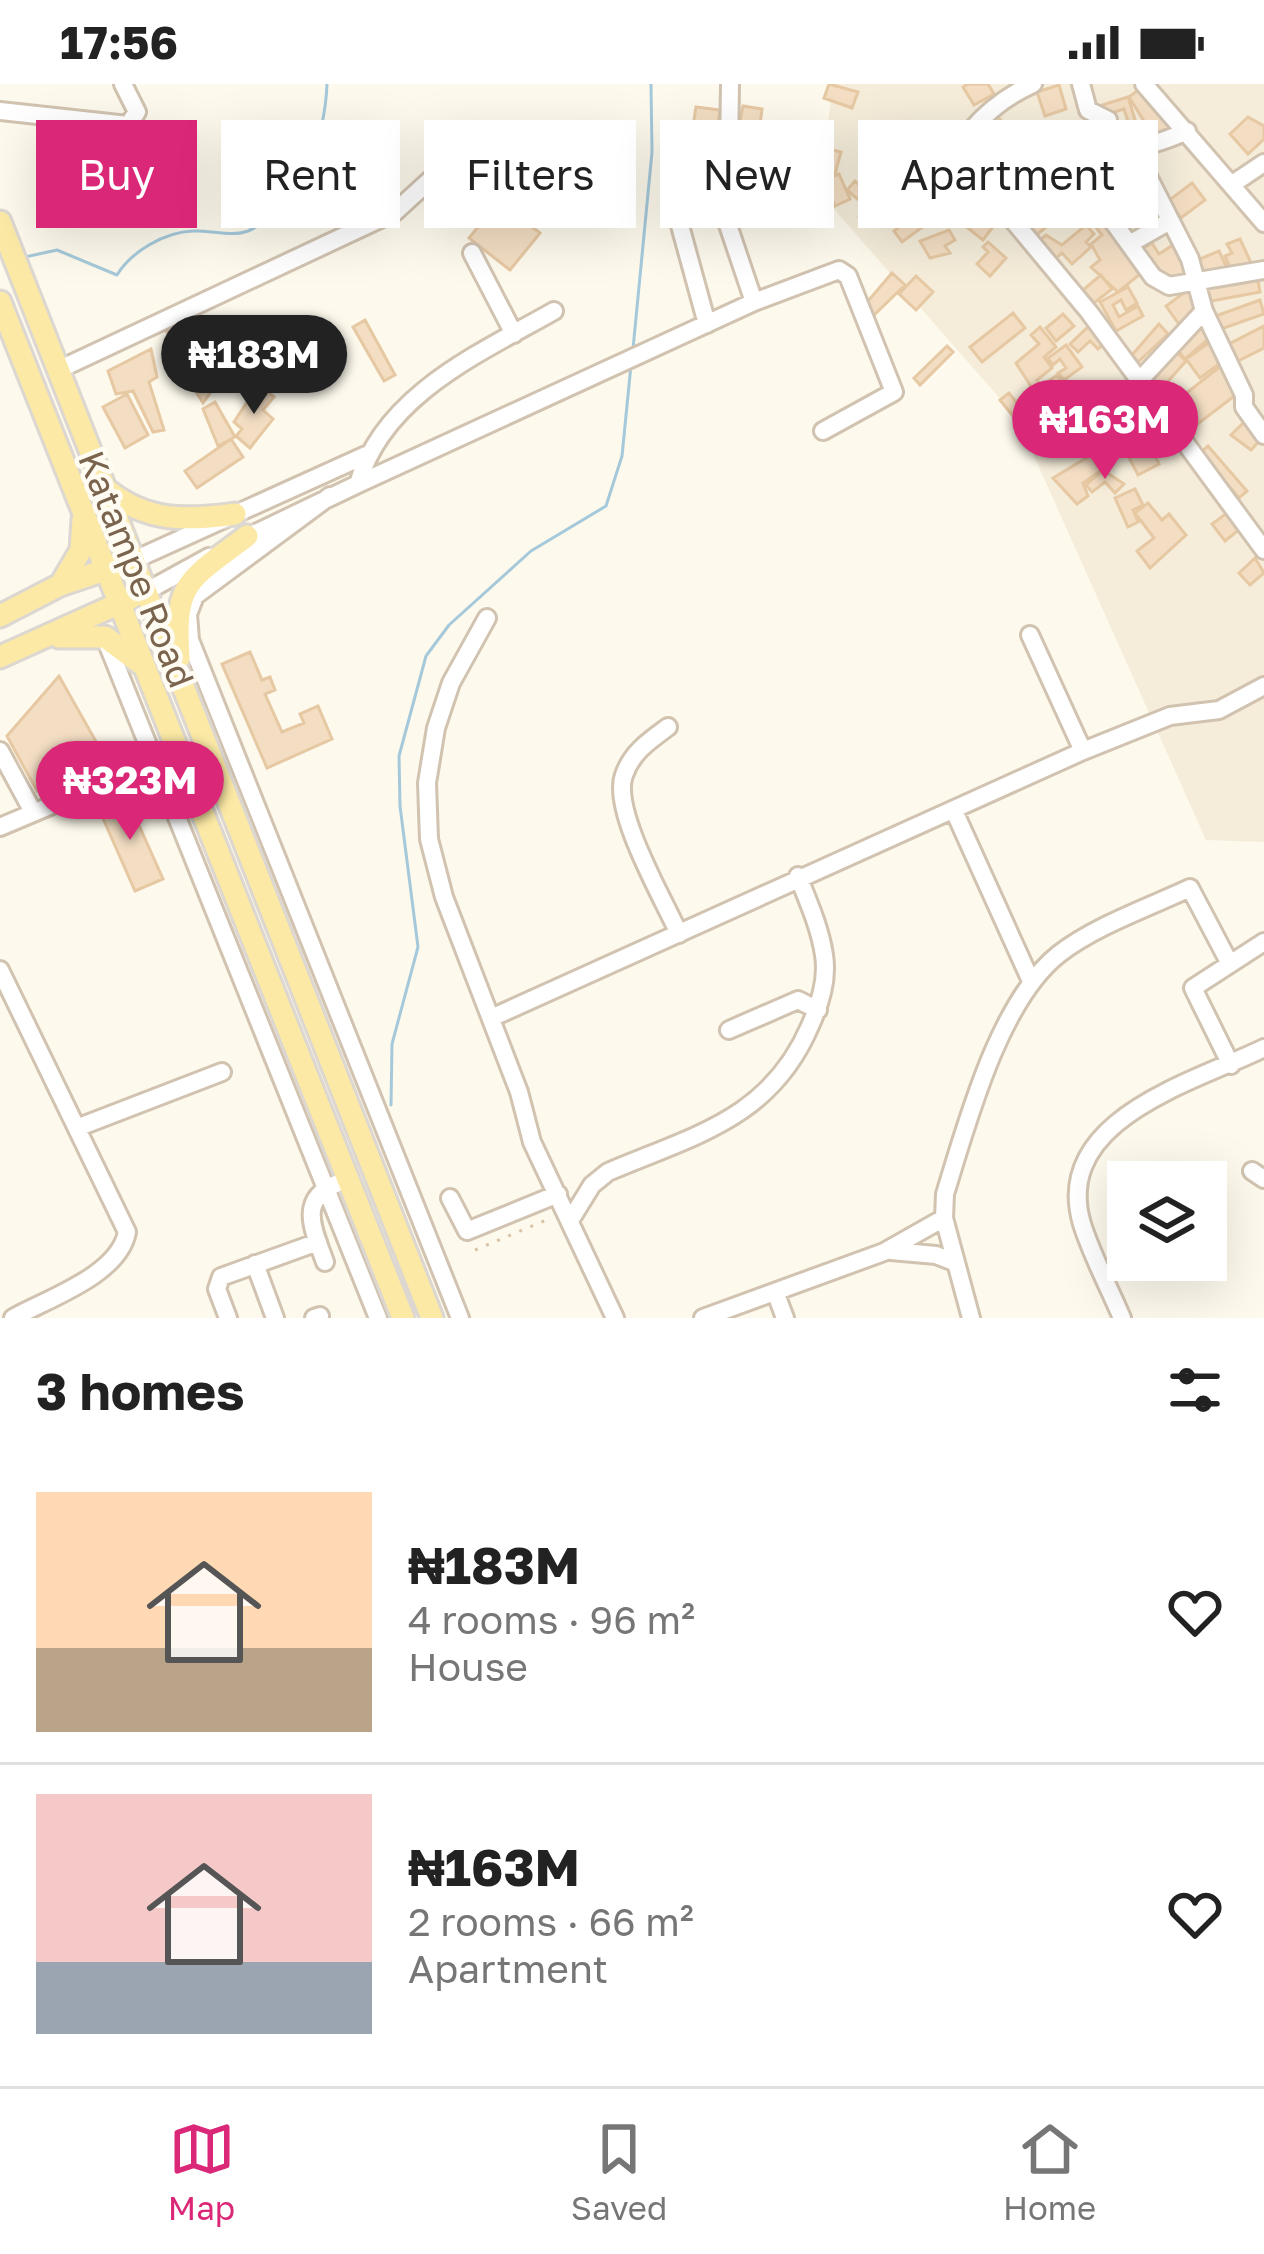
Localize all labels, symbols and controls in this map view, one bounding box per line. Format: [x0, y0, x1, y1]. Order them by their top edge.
text: 17:56 [60, 15, 178, 69]
chip: Buy [36, 120, 197, 228]
chip: Rent [221, 120, 400, 228]
chip: Filters [424, 120, 636, 228]
chip: New [660, 120, 834, 228]
chip: Apartment [858, 120, 1158, 228]
pin: ₦183M [170, 315, 338, 417]
text: ₦183M [188, 330, 320, 377]
pin: ₦163M [1021, 380, 1189, 482]
text: ₦163M [1039, 395, 1171, 442]
street label: Katampe Road [70, 444, 204, 694]
pin: ₦323M [46, 741, 214, 843]
text: ₦323M [63, 756, 197, 803]
map controls [1107, 1161, 1227, 1281]
button: layers [1107, 1161, 1227, 1281]
icon: filters [1162, 1357, 1228, 1423]
text: 3 homes [36, 1360, 245, 1421]
text: ₦183M [408, 1534, 580, 1595]
icon: home [132, 1540, 276, 1684]
icon: heart [1162, 1579, 1228, 1645]
text: 4 rooms · 96 m² [408, 1596, 695, 1643]
text: House [408, 1643, 528, 1690]
text: ₦163M [408, 1836, 580, 1897]
icon: home [132, 1842, 276, 1986]
icon: heart [1162, 1881, 1228, 1947]
text: 2 rooms · 66 m² [408, 1898, 694, 1945]
text: Apartment [408, 1945, 608, 1992]
tab: Map [168, 2116, 235, 2227]
tab: Saved [571, 2116, 667, 2227]
tab: Home [1003, 2116, 1096, 2227]

